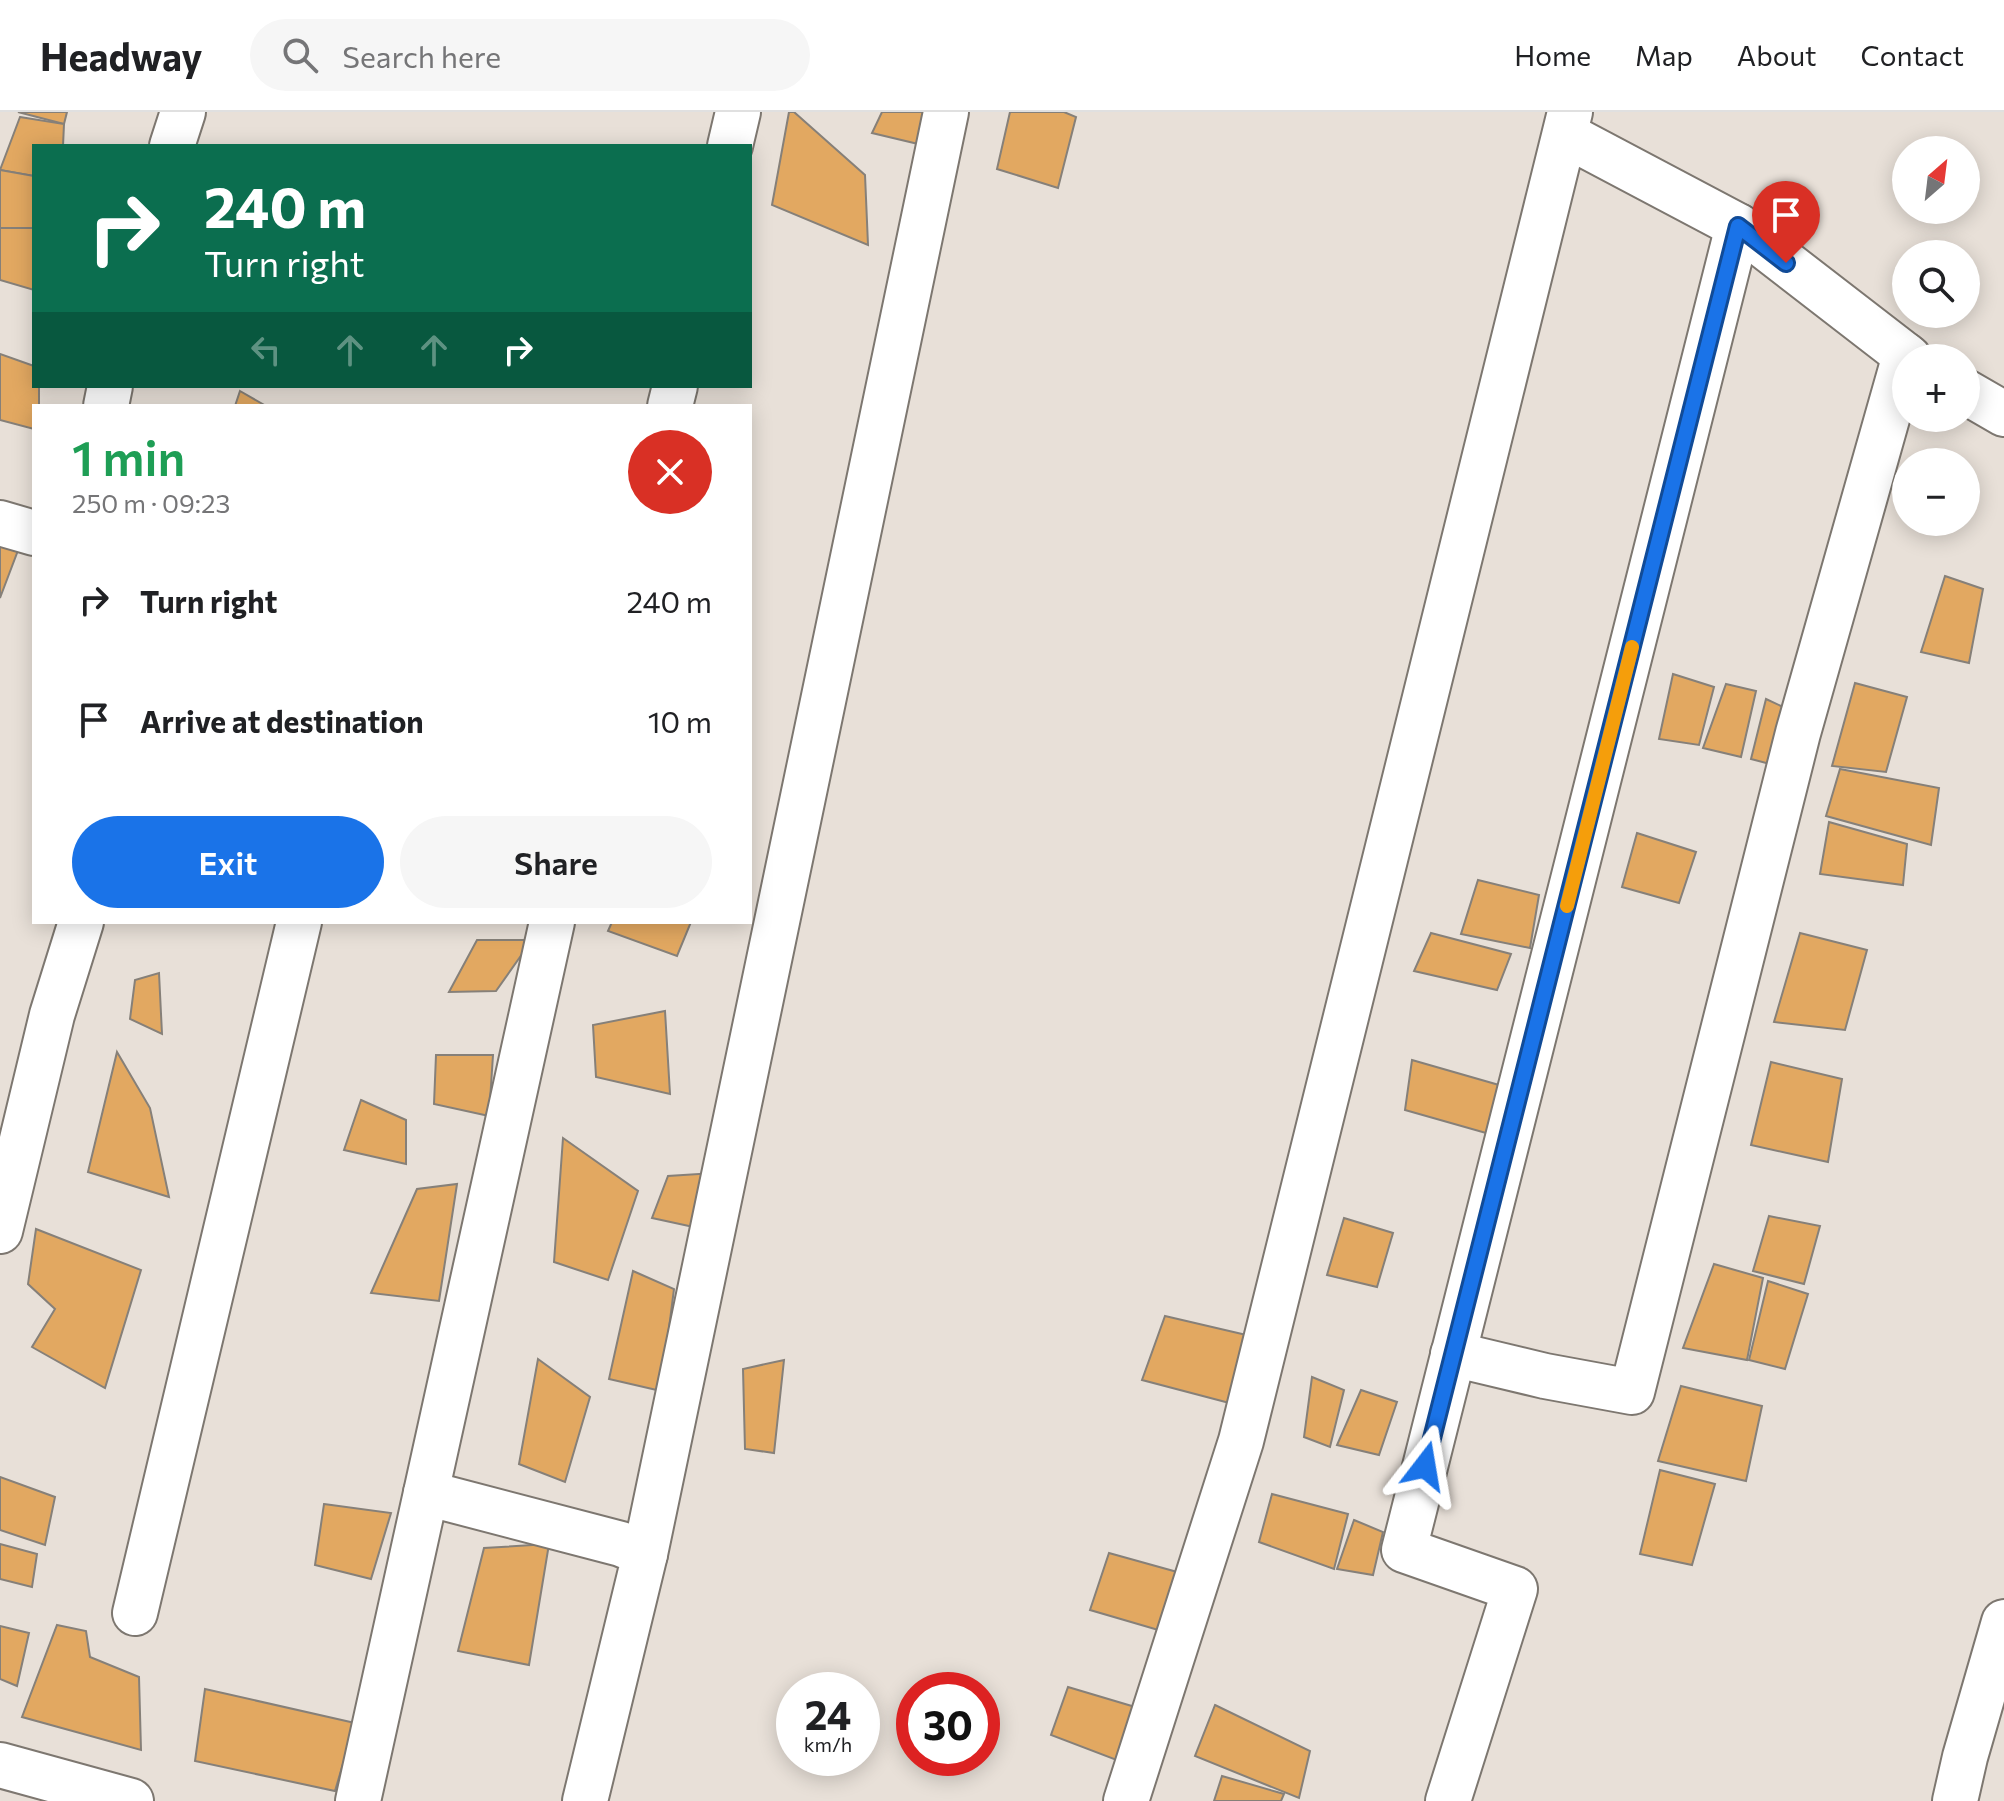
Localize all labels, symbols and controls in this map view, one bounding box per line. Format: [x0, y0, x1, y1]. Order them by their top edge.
search box [250, 19, 810, 91]
text: Headway [40, 32, 202, 79]
icon: search [278, 33, 322, 77]
text: Search here [342, 37, 501, 74]
text: Home [1514, 38, 1591, 72]
text: Map [1635, 38, 1693, 72]
text: About [1737, 38, 1817, 72]
text: Contact [1861, 38, 1964, 72]
north arrow [1892, 136, 1980, 224]
map controls [1892, 136, 1980, 536]
text: 240 m [204, 171, 366, 240]
icon: right [72, 176, 176, 280]
pin [1752, 181, 1820, 263]
icon: arrive [1764, 193, 1808, 237]
text: Turn right [204, 240, 365, 284]
button: search [1892, 240, 1980, 328]
icon: left [244, 328, 288, 372]
icon: ahead [328, 328, 372, 372]
icon: ahead [412, 328, 456, 372]
icon: right [496, 328, 540, 372]
button: + [1892, 344, 1980, 432]
text: 1 min [72, 427, 185, 486]
button: close [628, 430, 712, 514]
button: − [1892, 448, 1980, 536]
text: 250 m · 09:23 [72, 487, 230, 518]
icon: right [72, 578, 116, 622]
text: Turn right [140, 582, 277, 619]
text: 240 m [626, 582, 712, 619]
icon: arrive [72, 698, 116, 742]
text: Arrive at destination [140, 702, 424, 739]
text: 10 m [648, 702, 712, 739]
button: Exit [72, 816, 384, 908]
button: Share [400, 816, 712, 908]
position arrow [1383, 1424, 1467, 1508]
speed limit sign: 30 [896, 1672, 1000, 1776]
text: 24 [805, 1689, 851, 1738]
text: km/h [804, 1732, 852, 1756]

